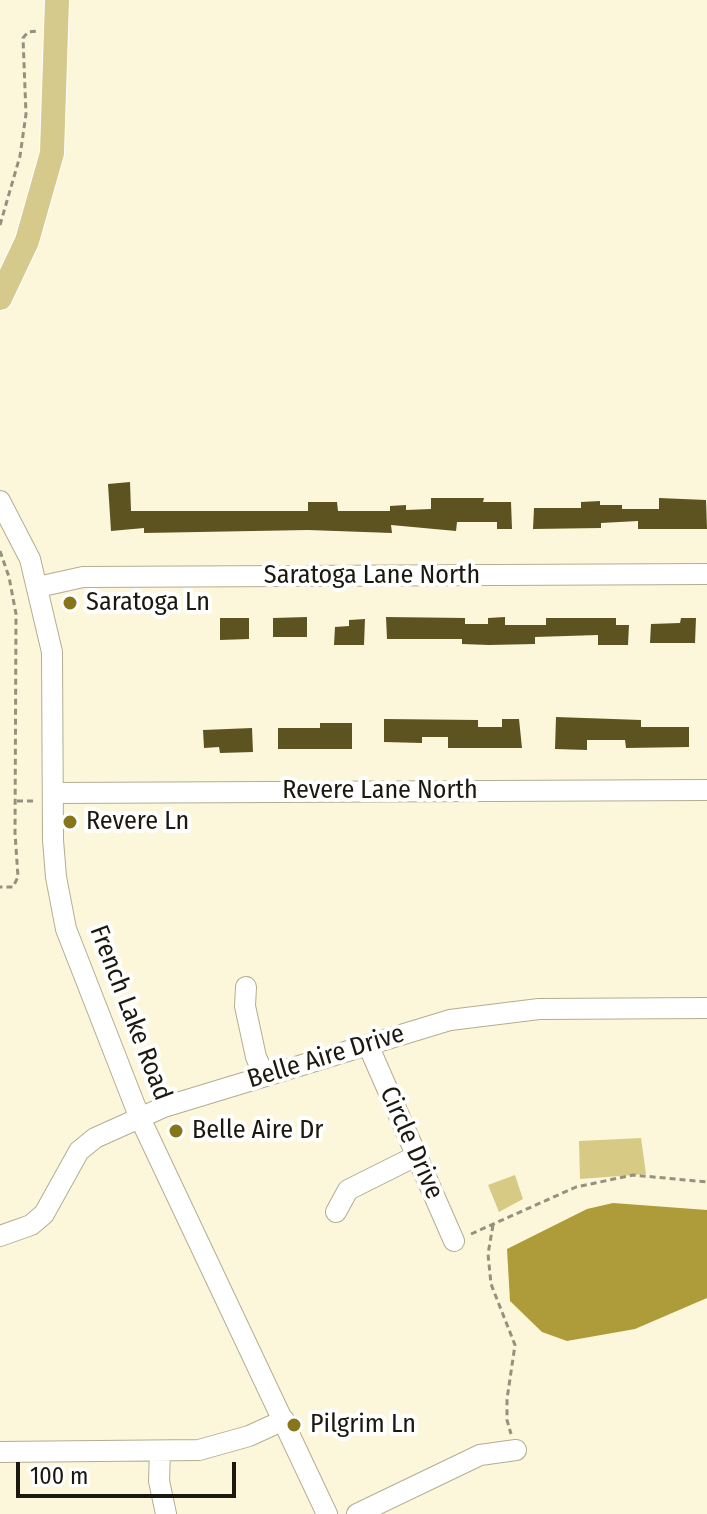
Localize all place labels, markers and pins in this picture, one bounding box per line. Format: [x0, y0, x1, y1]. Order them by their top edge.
place label: Saratoga Ln [86, 587, 210, 619]
marker: Saratoga Ln [61, 594, 79, 612]
place label: Revere Ln [86, 806, 189, 838]
marker: Revere Ln [61, 813, 79, 831]
place label: Belle Aire Dr [192, 1115, 323, 1147]
marker: Belle Aire Dr [167, 1122, 185, 1140]
place label: Pilgrim Ln [310, 1409, 416, 1441]
marker: Pilgrim Ln [285, 1416, 303, 1434]

